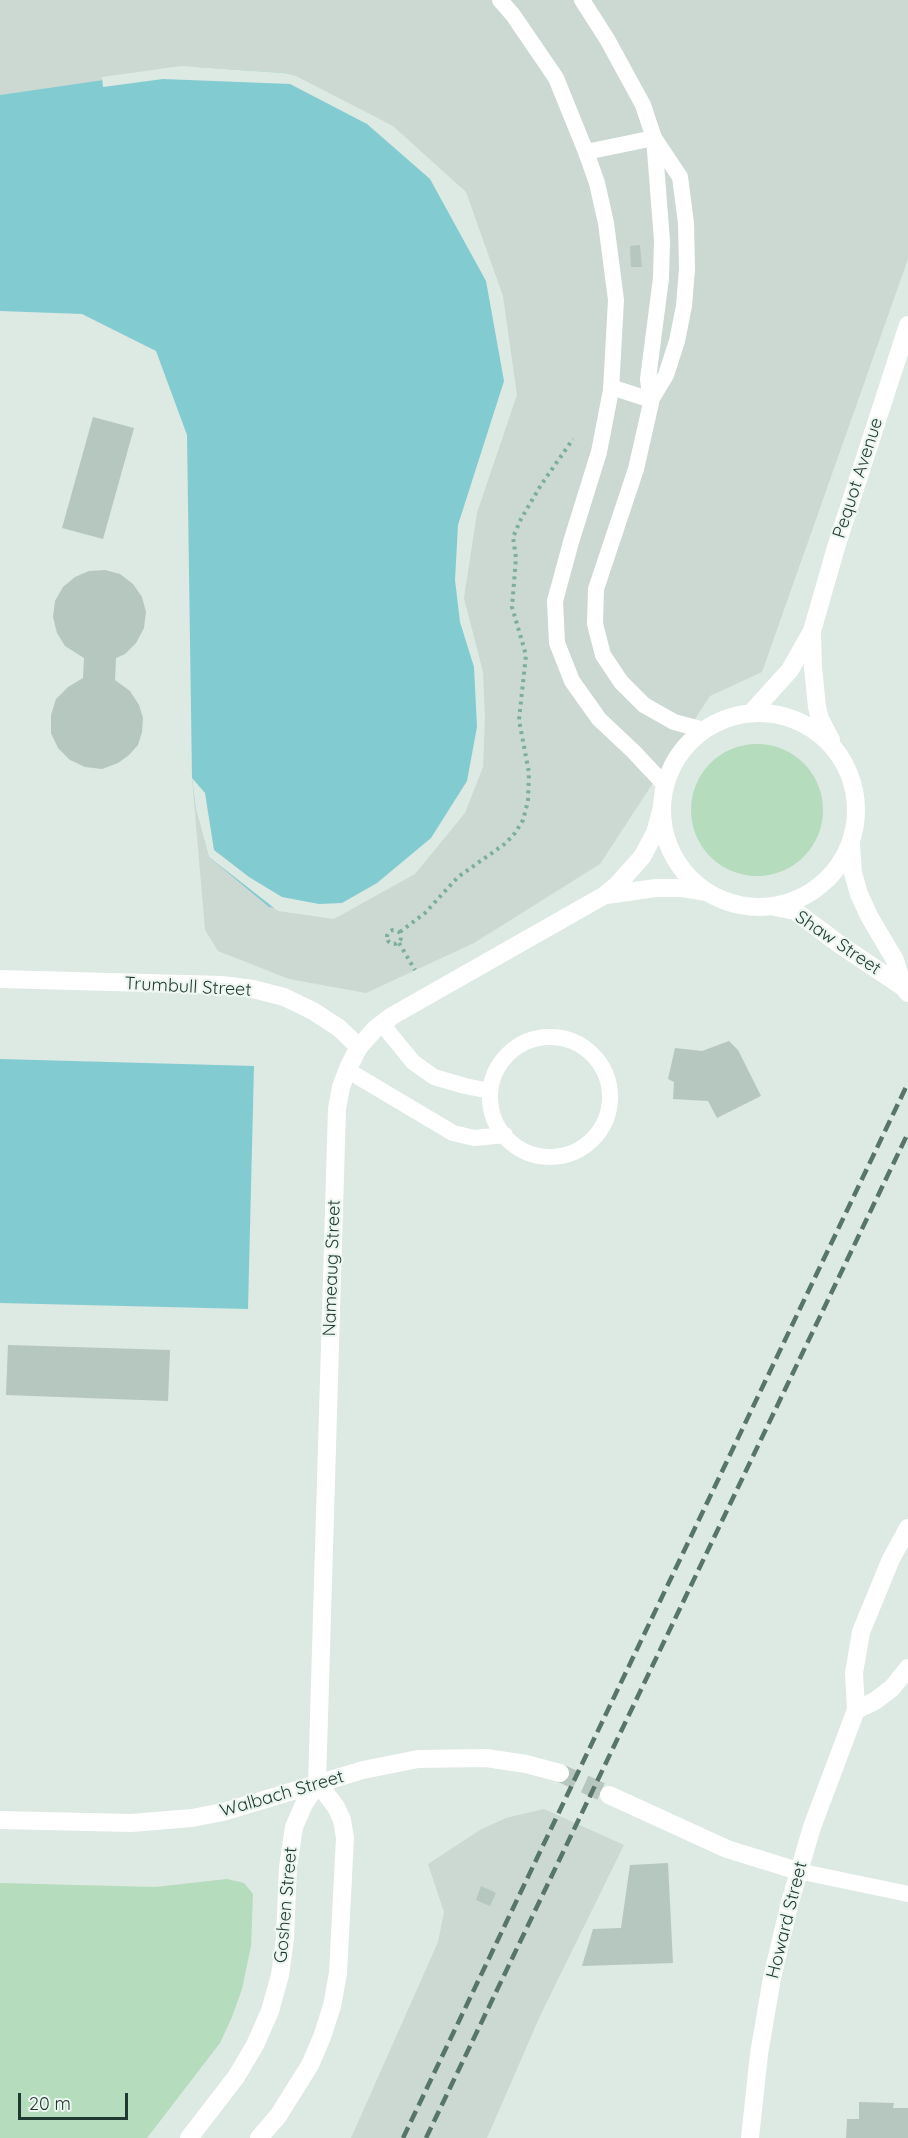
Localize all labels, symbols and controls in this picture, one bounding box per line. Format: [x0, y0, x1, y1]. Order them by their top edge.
street label: Pequot Avenue [828, 415, 888, 541]
street label: Shaw Street [791, 906, 885, 980]
street label: Trumbull Street [124, 973, 252, 1001]
street label: Nameaug Street [319, 1199, 345, 1337]
street label: Walbach Street [218, 1766, 346, 1822]
street label: Goshen Street [270, 1846, 302, 1964]
street label: Howard Street [762, 1859, 812, 1981]
scale bar [21, 2081, 130, 2119]
text: 20 m [29, 2092, 71, 2115]

